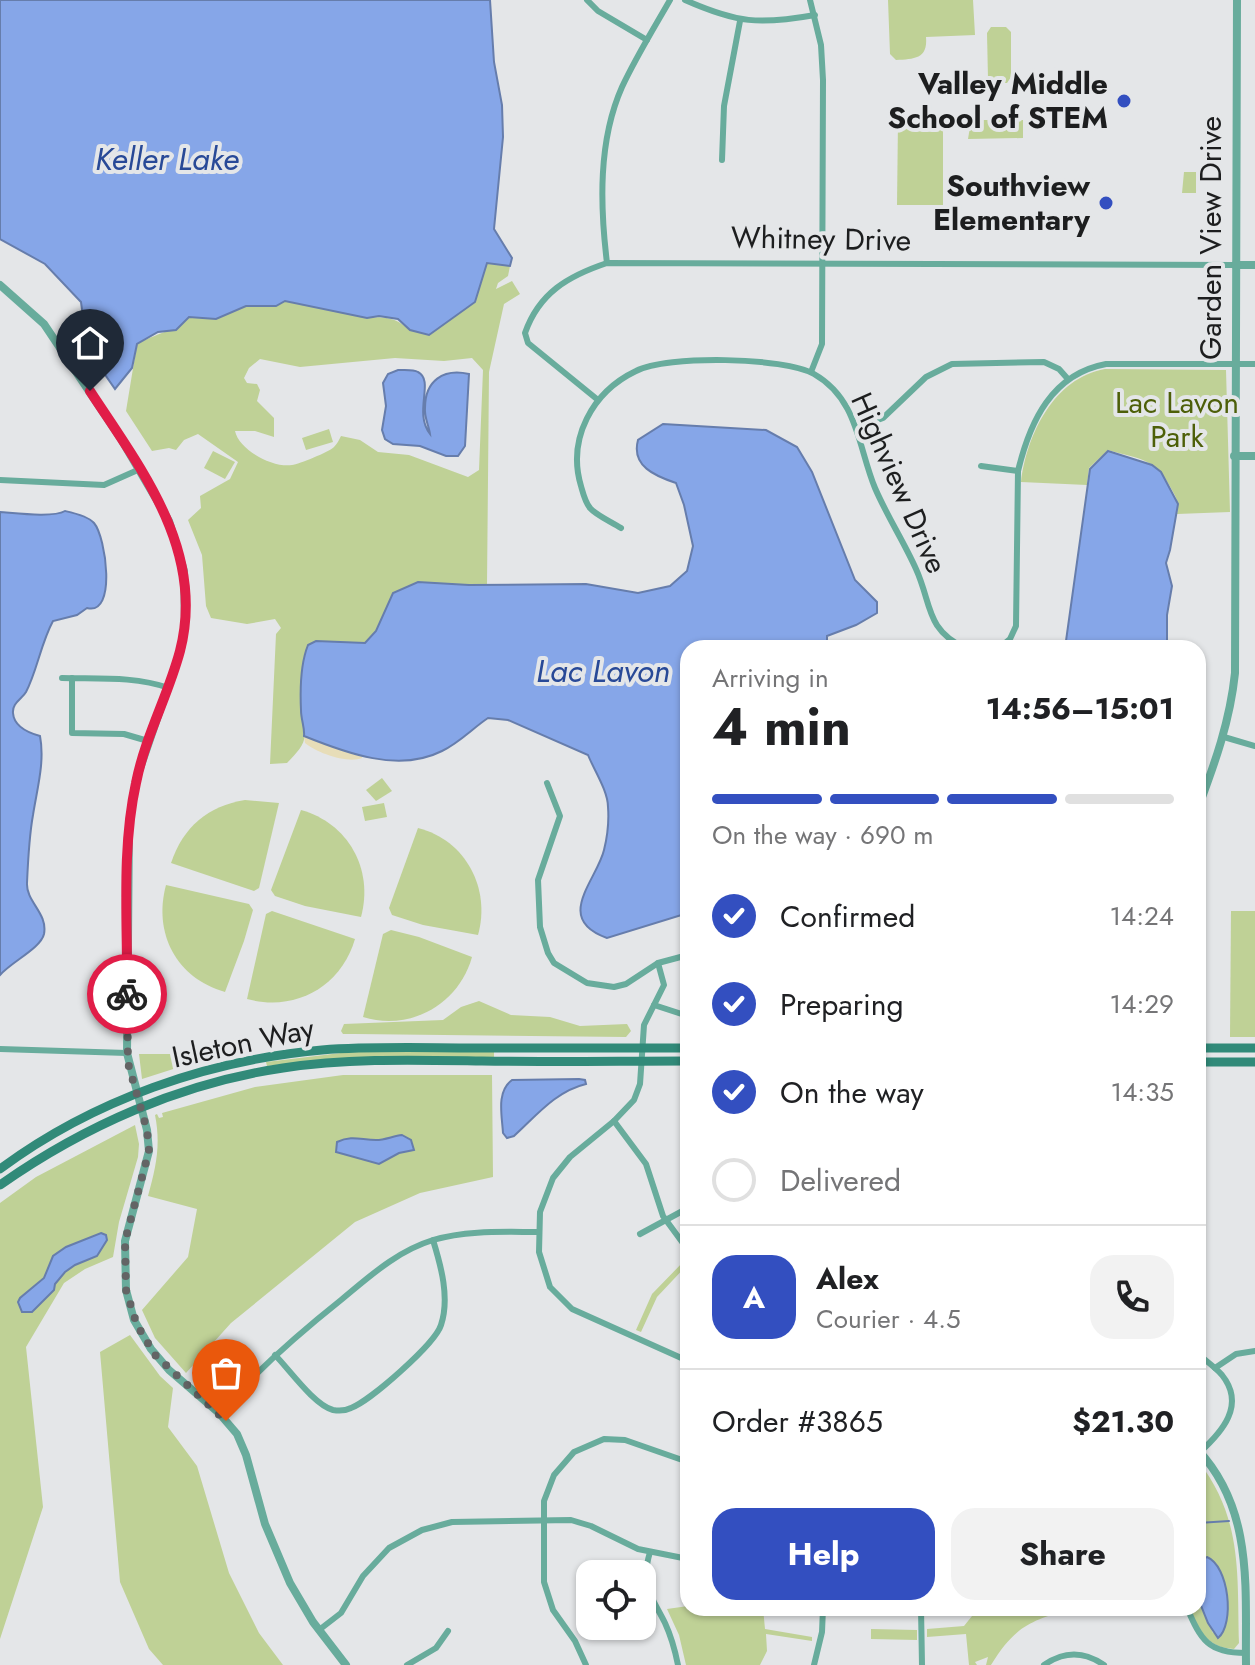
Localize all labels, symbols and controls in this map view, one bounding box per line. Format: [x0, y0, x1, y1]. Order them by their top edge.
place label: Valley Middle School of STEM [887, 62, 1108, 139]
marker: Valley Middle School of STEM [1115, 92, 1133, 110]
street label: Garden View Drive [1189, 116, 1232, 360]
water label: Keller Lake [95, 136, 239, 182]
place label: Southview Elementary [933, 164, 1091, 241]
marker: Southview Elementary [1097, 194, 1115, 212]
street label: Whitney Drive [731, 215, 911, 262]
pin [56, 309, 124, 391]
icon: home [68, 321, 112, 365]
park label: Lac Lavon Park [1115, 381, 1239, 458]
street label: Highview Drive [840, 385, 959, 580]
water label: Lac Lavon [536, 648, 670, 694]
text: Arriving in [712, 659, 829, 697]
text: 14:56–15:01 [986, 687, 1174, 730]
text: 4 min [712, 689, 851, 765]
text: On the way · 690 m [712, 816, 934, 854]
icon: check [712, 894, 756, 938]
text: Confirmed [780, 895, 915, 938]
text: 14:24 [1109, 897, 1174, 935]
courier [87, 954, 167, 1034]
icon: bike [105, 972, 149, 1016]
icon: check [712, 982, 756, 1026]
text: Preparing [780, 983, 904, 1026]
text: 14:29 [1110, 985, 1174, 1023]
street label: Isleton Way [168, 1006, 319, 1079]
icon: check [712, 1070, 756, 1114]
text: On the way [780, 1071, 924, 1114]
text: 14:35 [1110, 1073, 1174, 1111]
text: Delivered [780, 1159, 901, 1202]
button: phone [1090, 1255, 1174, 1339]
text: Alex [816, 1257, 879, 1300]
text: A [743, 1276, 765, 1319]
text: Courier · 4.5 [816, 1300, 961, 1338]
pin [192, 1339, 260, 1421]
icon: bag [204, 1351, 248, 1395]
text: Order #3865 [712, 1400, 883, 1443]
text: $21.30 [1072, 1400, 1174, 1443]
button: Help [712, 1508, 935, 1600]
button: Share [951, 1508, 1174, 1600]
map controls [576, 1560, 656, 1640]
button: locate [576, 1560, 656, 1640]

